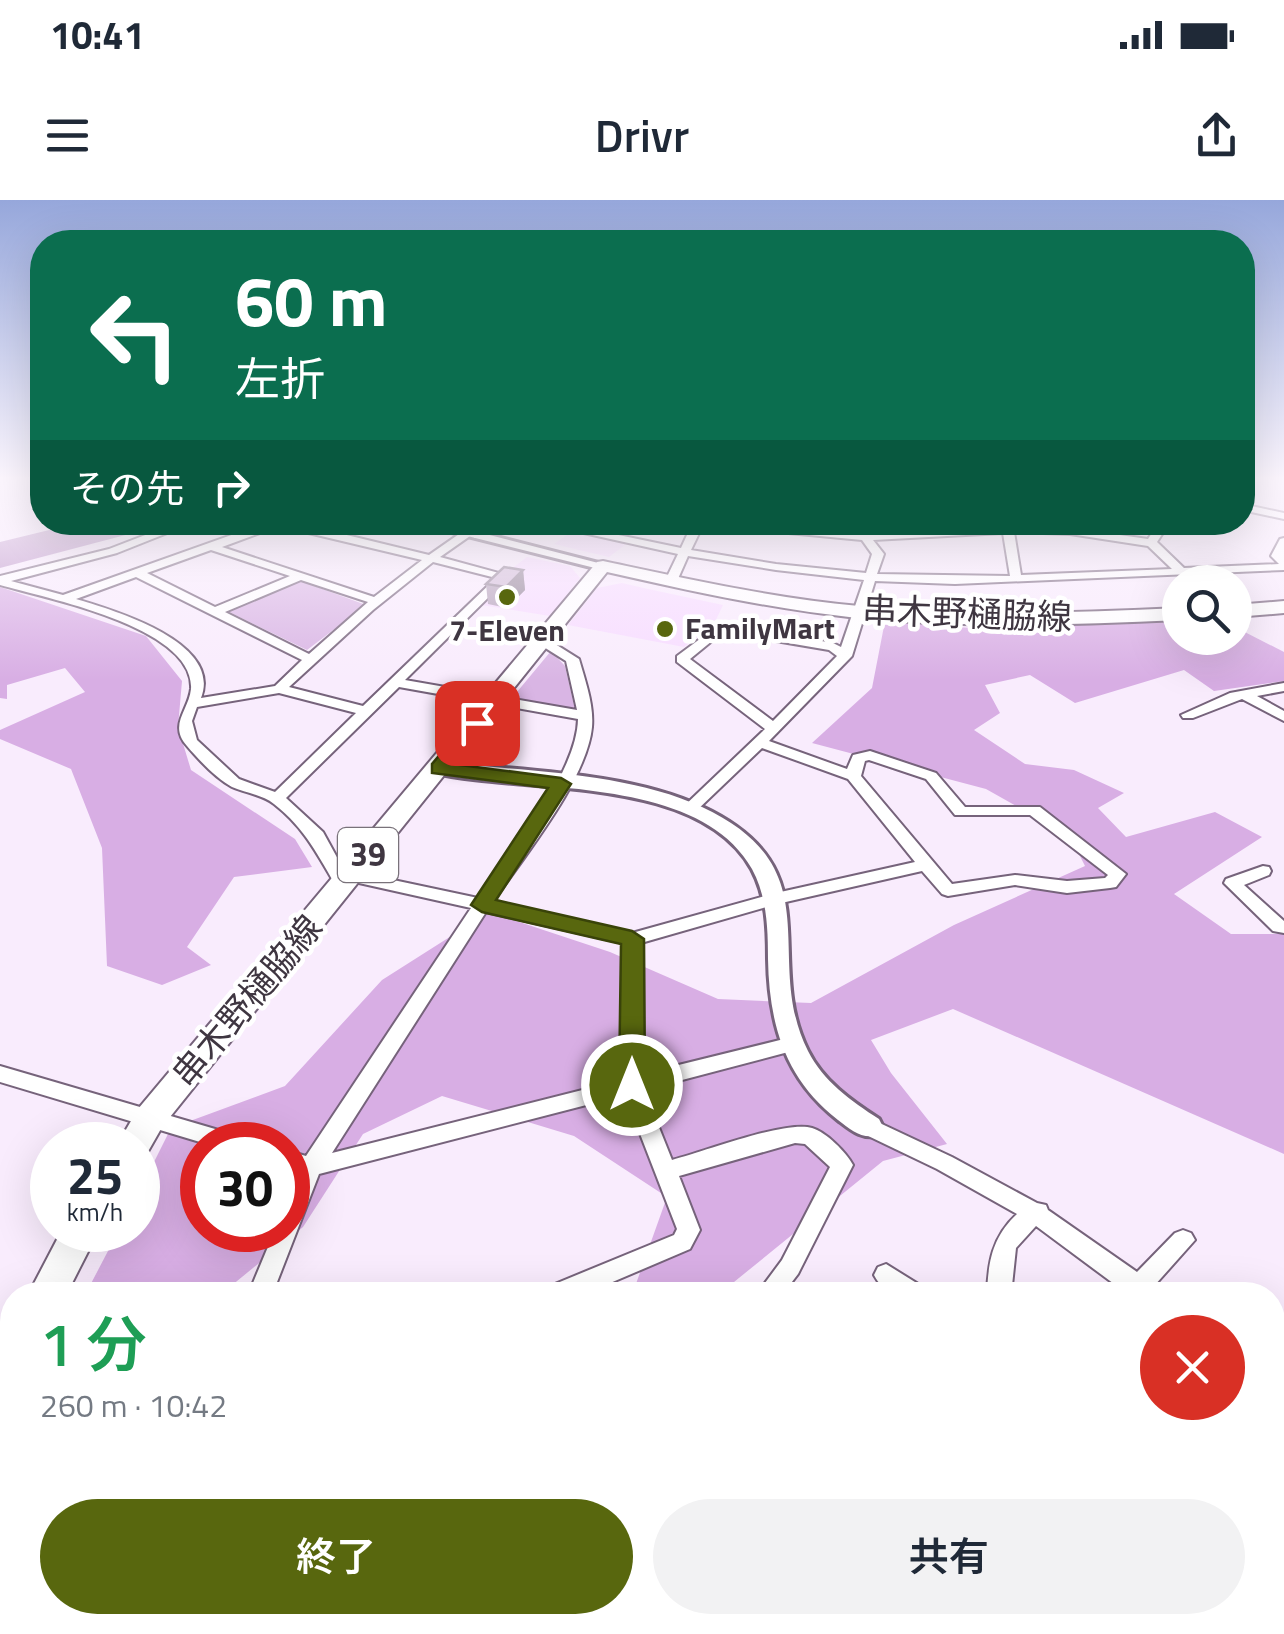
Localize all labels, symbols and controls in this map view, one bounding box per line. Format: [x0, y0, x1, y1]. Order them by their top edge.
text: 10:41 [50, 6, 145, 64]
text: Drivr [595, 101, 689, 169]
icon: menu [40, 108, 95, 163]
icon: share [1189, 108, 1244, 163]
text: 60 m [235, 247, 388, 353]
icon: left [70, 270, 200, 400]
text: 左折 [235, 344, 325, 412]
text: その先 [70, 459, 184, 517]
icon: right [204, 460, 259, 515]
map controls [1162, 565, 1252, 655]
button: search [1162, 565, 1252, 655]
street label: 串木野樋脇線 [861, 582, 1073, 644]
marker: 7-Eleven [496, 586, 518, 608]
place label: FamilyMart [685, 605, 835, 651]
place label: 7-Eleven [449, 607, 565, 653]
marker: FamilyMart [654, 618, 676, 640]
pin [435, 681, 520, 766]
icon: arrive [450, 696, 505, 751]
road number: 39 [338, 828, 398, 882]
street label: 串木野樋脇線 [158, 903, 334, 1098]
position arrow [580, 1033, 684, 1137]
speed limit sign: 30 [180, 1122, 310, 1252]
text: 25 [67, 1137, 123, 1213]
text: km/h [67, 1193, 123, 1231]
text: 1 分 [40, 1298, 147, 1389]
button: close [1140, 1315, 1245, 1420]
text: 260 m · 10:42 [40, 1381, 227, 1429]
button: 終了 [40, 1499, 633, 1614]
button: 共有 [653, 1499, 1245, 1614]

